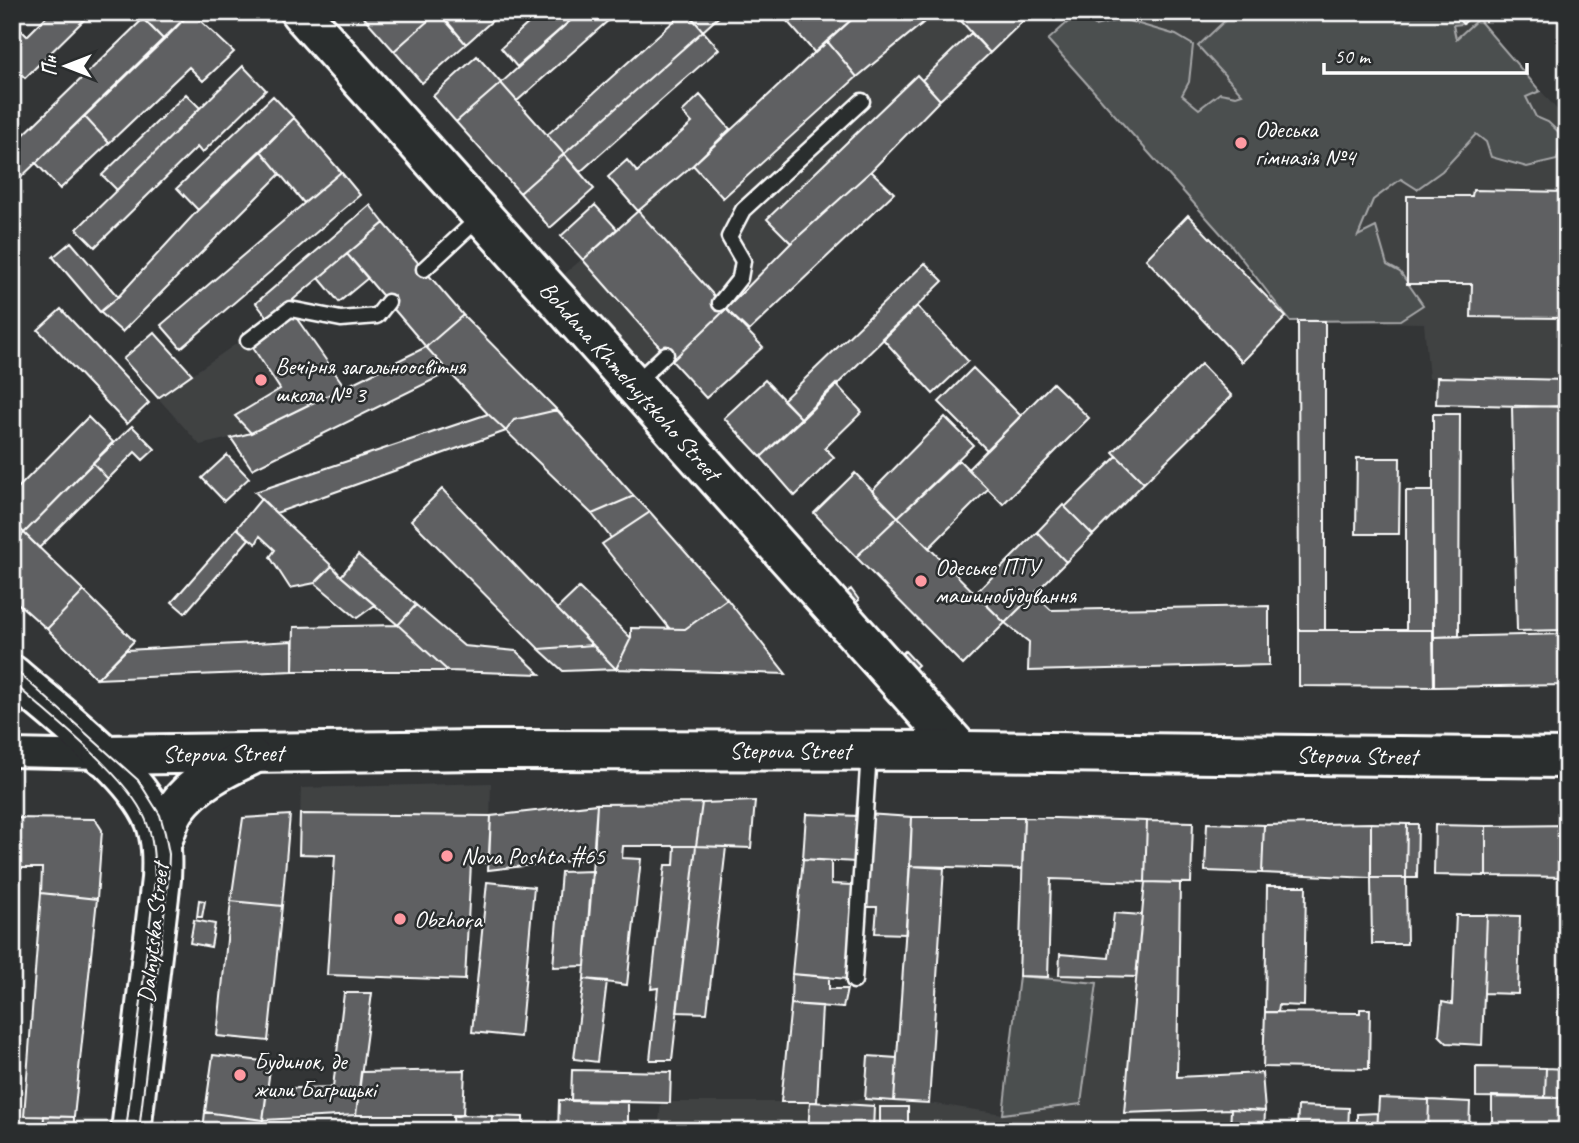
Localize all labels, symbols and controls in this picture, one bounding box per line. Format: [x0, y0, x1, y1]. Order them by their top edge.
north arrow [32, 32, 102, 102]
scale bar [1324, 32, 1526, 76]
text: 50 m [1334, 43, 1372, 69]
text: Пн [38, 54, 62, 76]
place label: Одеська гімназія №4 [1255, 114, 1357, 172]
marker: Одеська гімназія №4 [1233, 135, 1249, 151]
street label: Bohdana Khmelnytskoho Street [533, 275, 729, 489]
place label: Вечірня загальноосвітня школа № 3 [275, 351, 467, 409]
marker: Вечірня загальноосвітня школа № 3 [253, 372, 269, 388]
place label: Одеське ПТУ машинобудування [935, 552, 1078, 610]
marker: Одеське ПТУ машинобудування [913, 573, 929, 589]
street label: Stepova Street [729, 736, 854, 766]
street label: Stepova Street [162, 738, 287, 769]
street label: Stepova Street [1296, 740, 1421, 771]
place label: Nova Poshta #65 [461, 841, 606, 871]
marker: Nova Poshta #65 [439, 848, 455, 864]
street label: Dalnytska Street [131, 858, 176, 1005]
place label: Obzhora [414, 904, 483, 934]
marker: Obzhora [392, 911, 408, 927]
place label: Будинок, де жили Багрицькі [254, 1046, 379, 1104]
marker: Будинок, де жили Багрицькі [232, 1067, 248, 1083]

